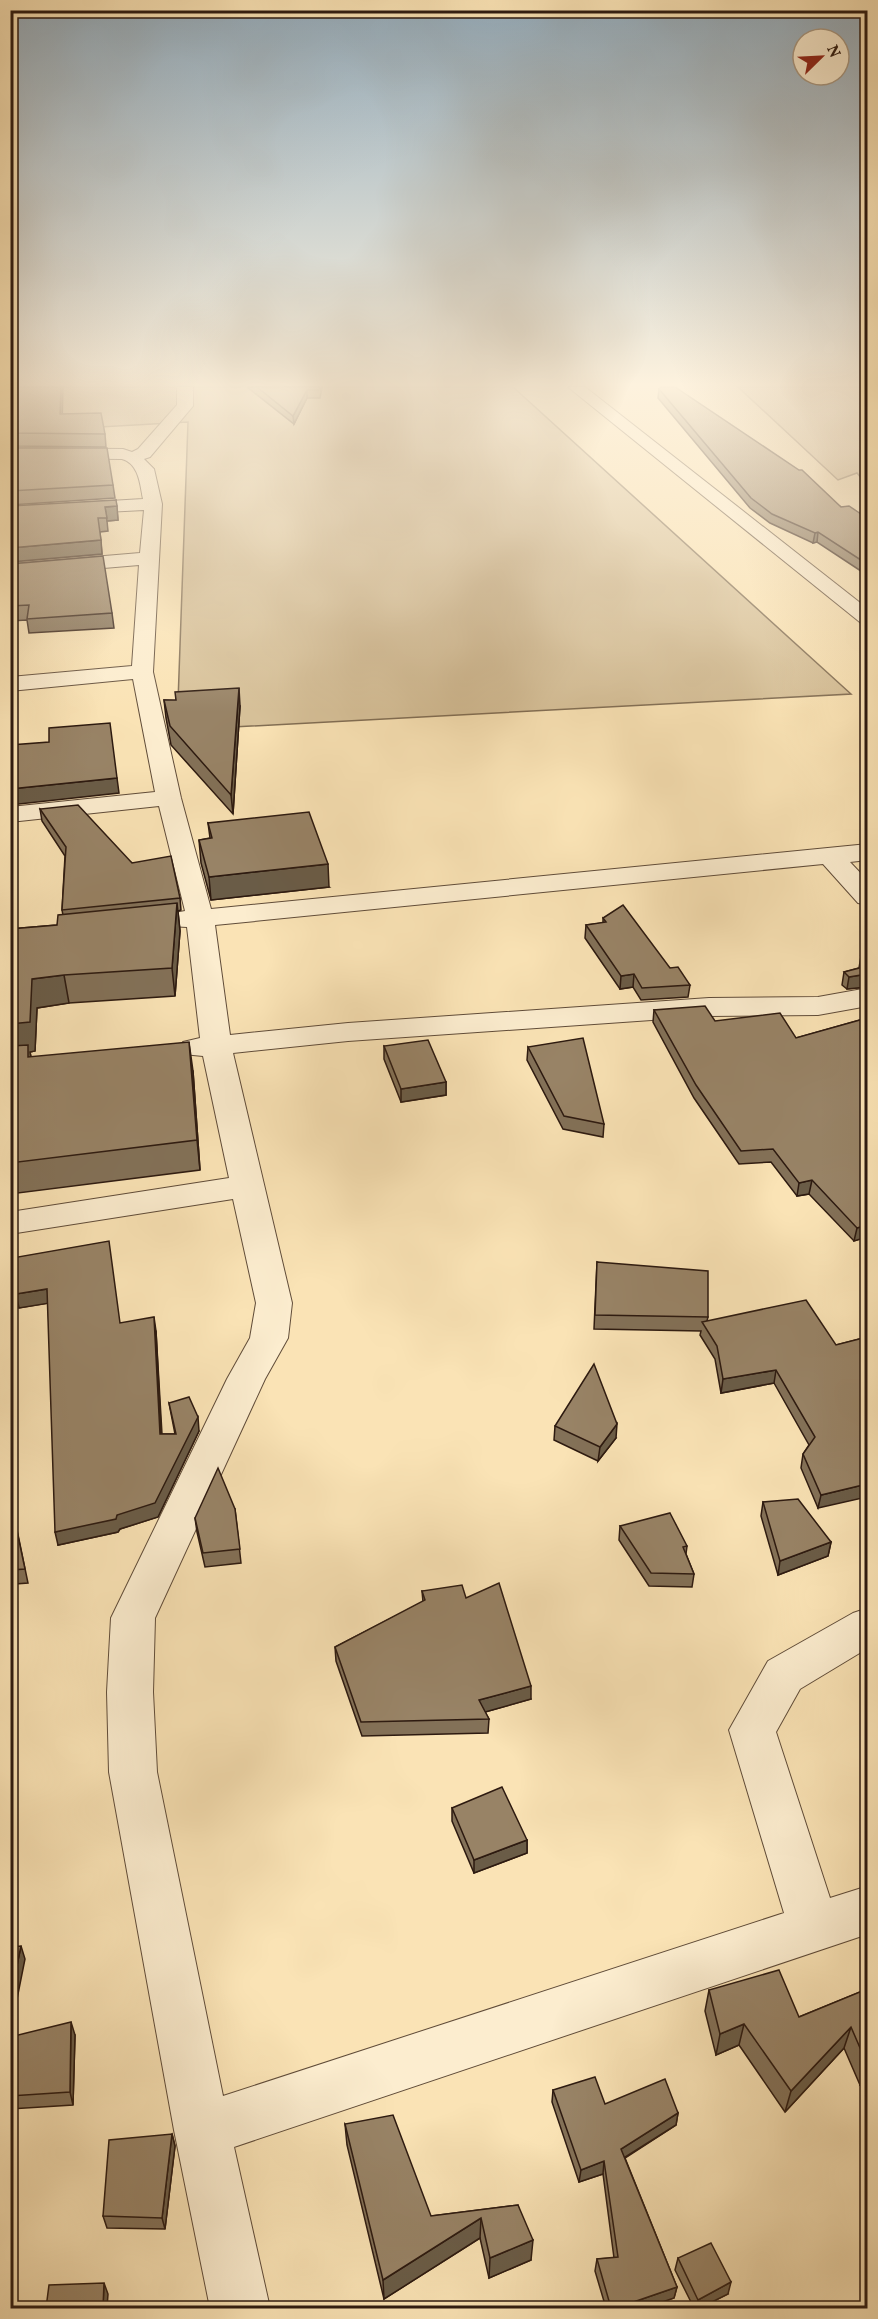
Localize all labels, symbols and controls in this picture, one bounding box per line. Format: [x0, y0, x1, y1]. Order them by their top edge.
north arrow [791, 27, 851, 87]
text: N [820, 42, 845, 62]

